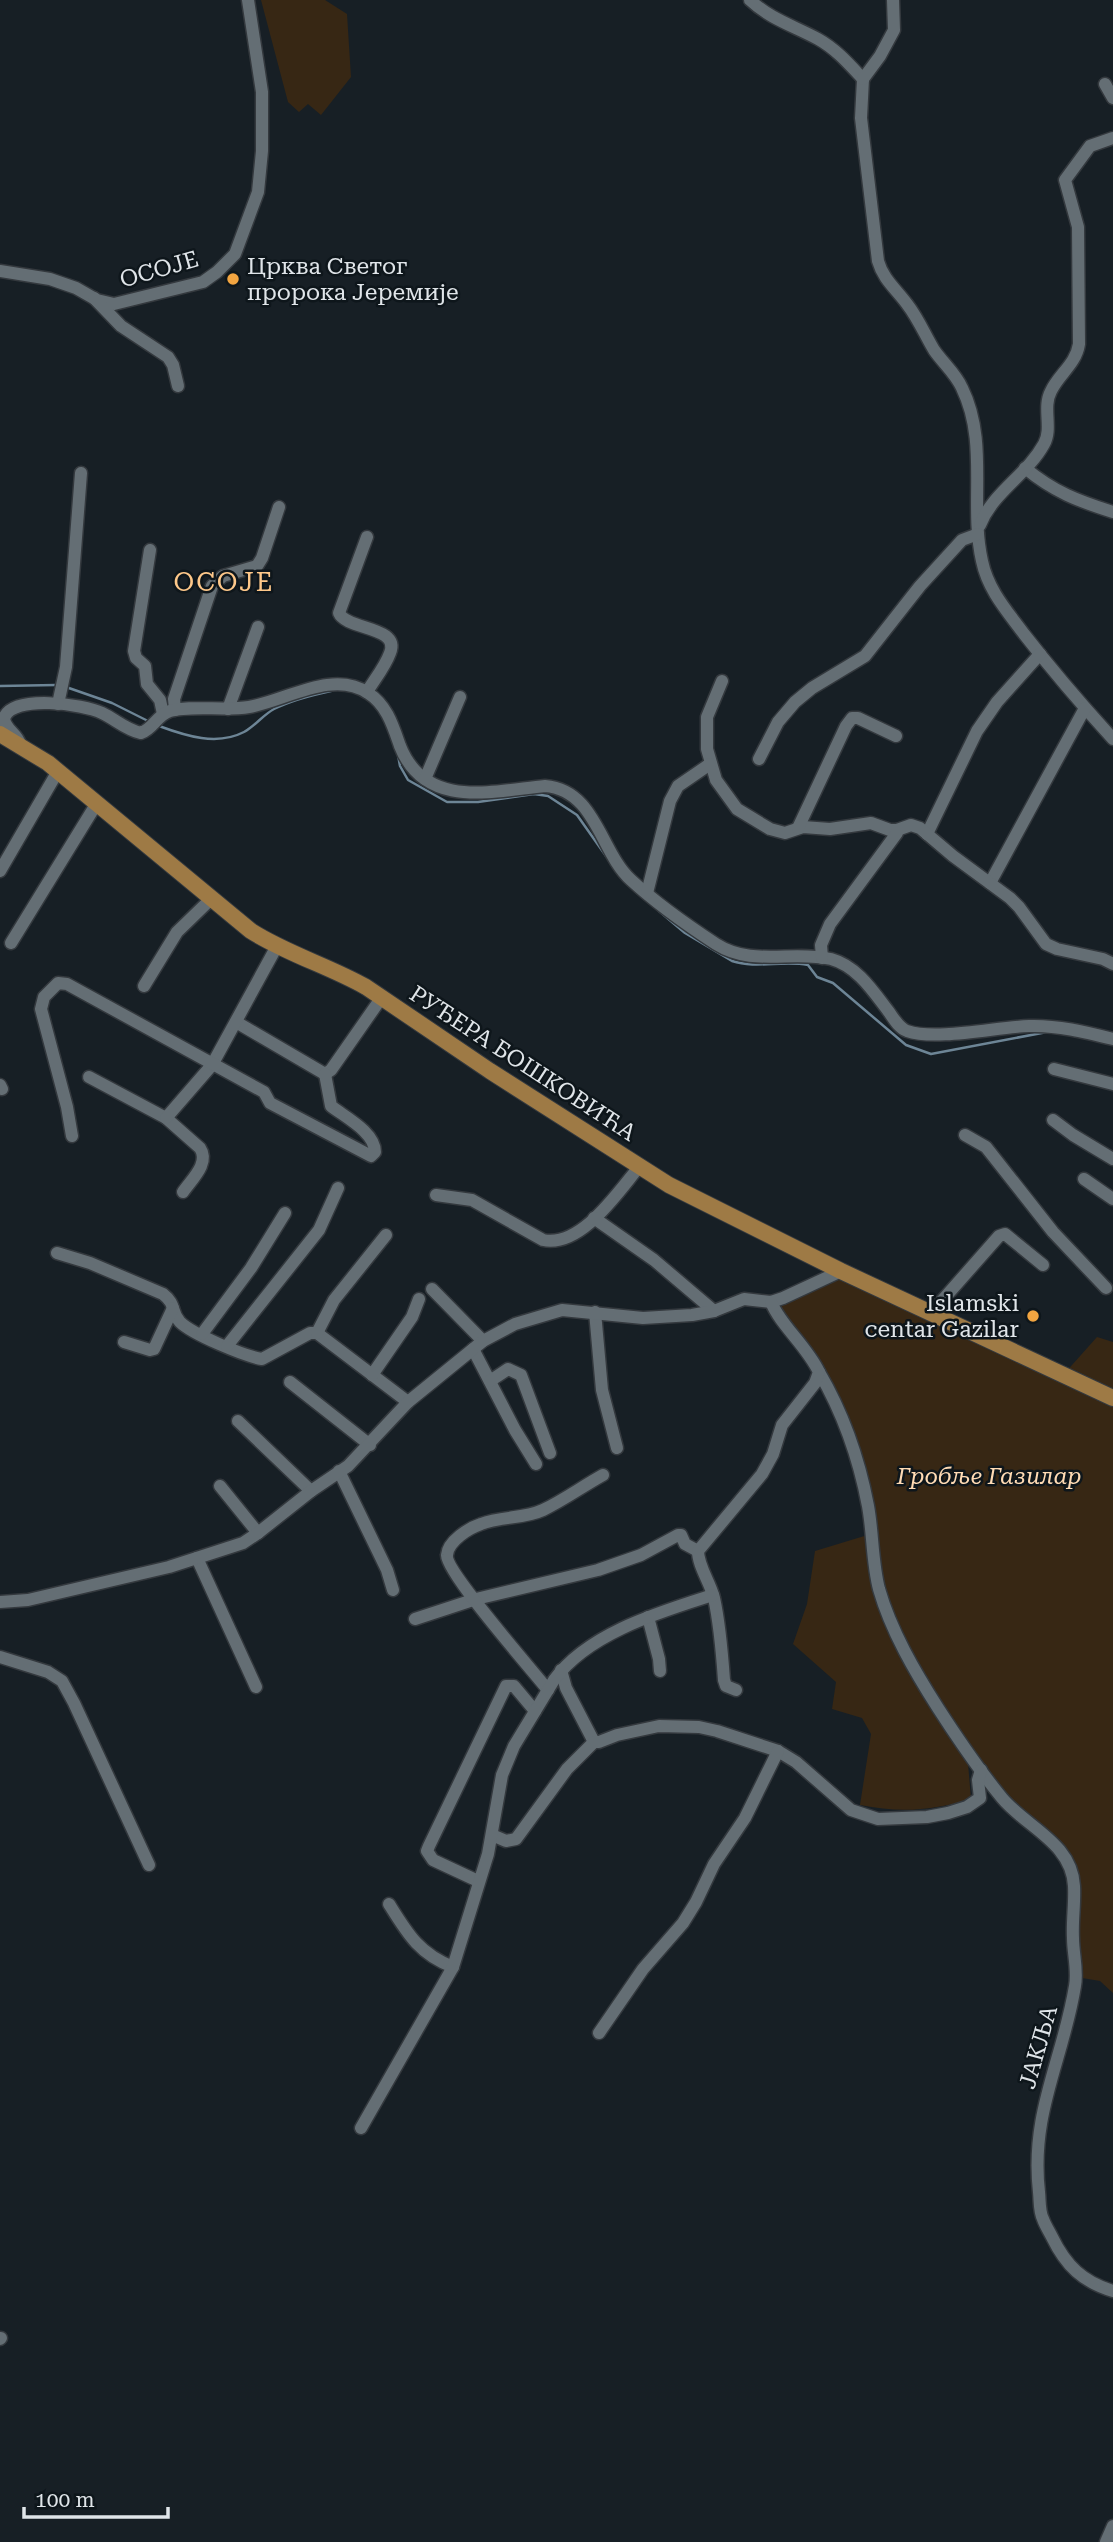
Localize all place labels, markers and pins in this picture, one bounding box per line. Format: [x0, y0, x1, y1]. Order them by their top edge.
place label: Црква Светог пророка Јеремије [247, 253, 459, 306]
marker: Црква Светог пророка Јеремије [225, 271, 241, 287]
place label: Islamski centar Gazilar [865, 1290, 1019, 1343]
marker: Islamski centar Gazilar [1025, 1308, 1041, 1324]

